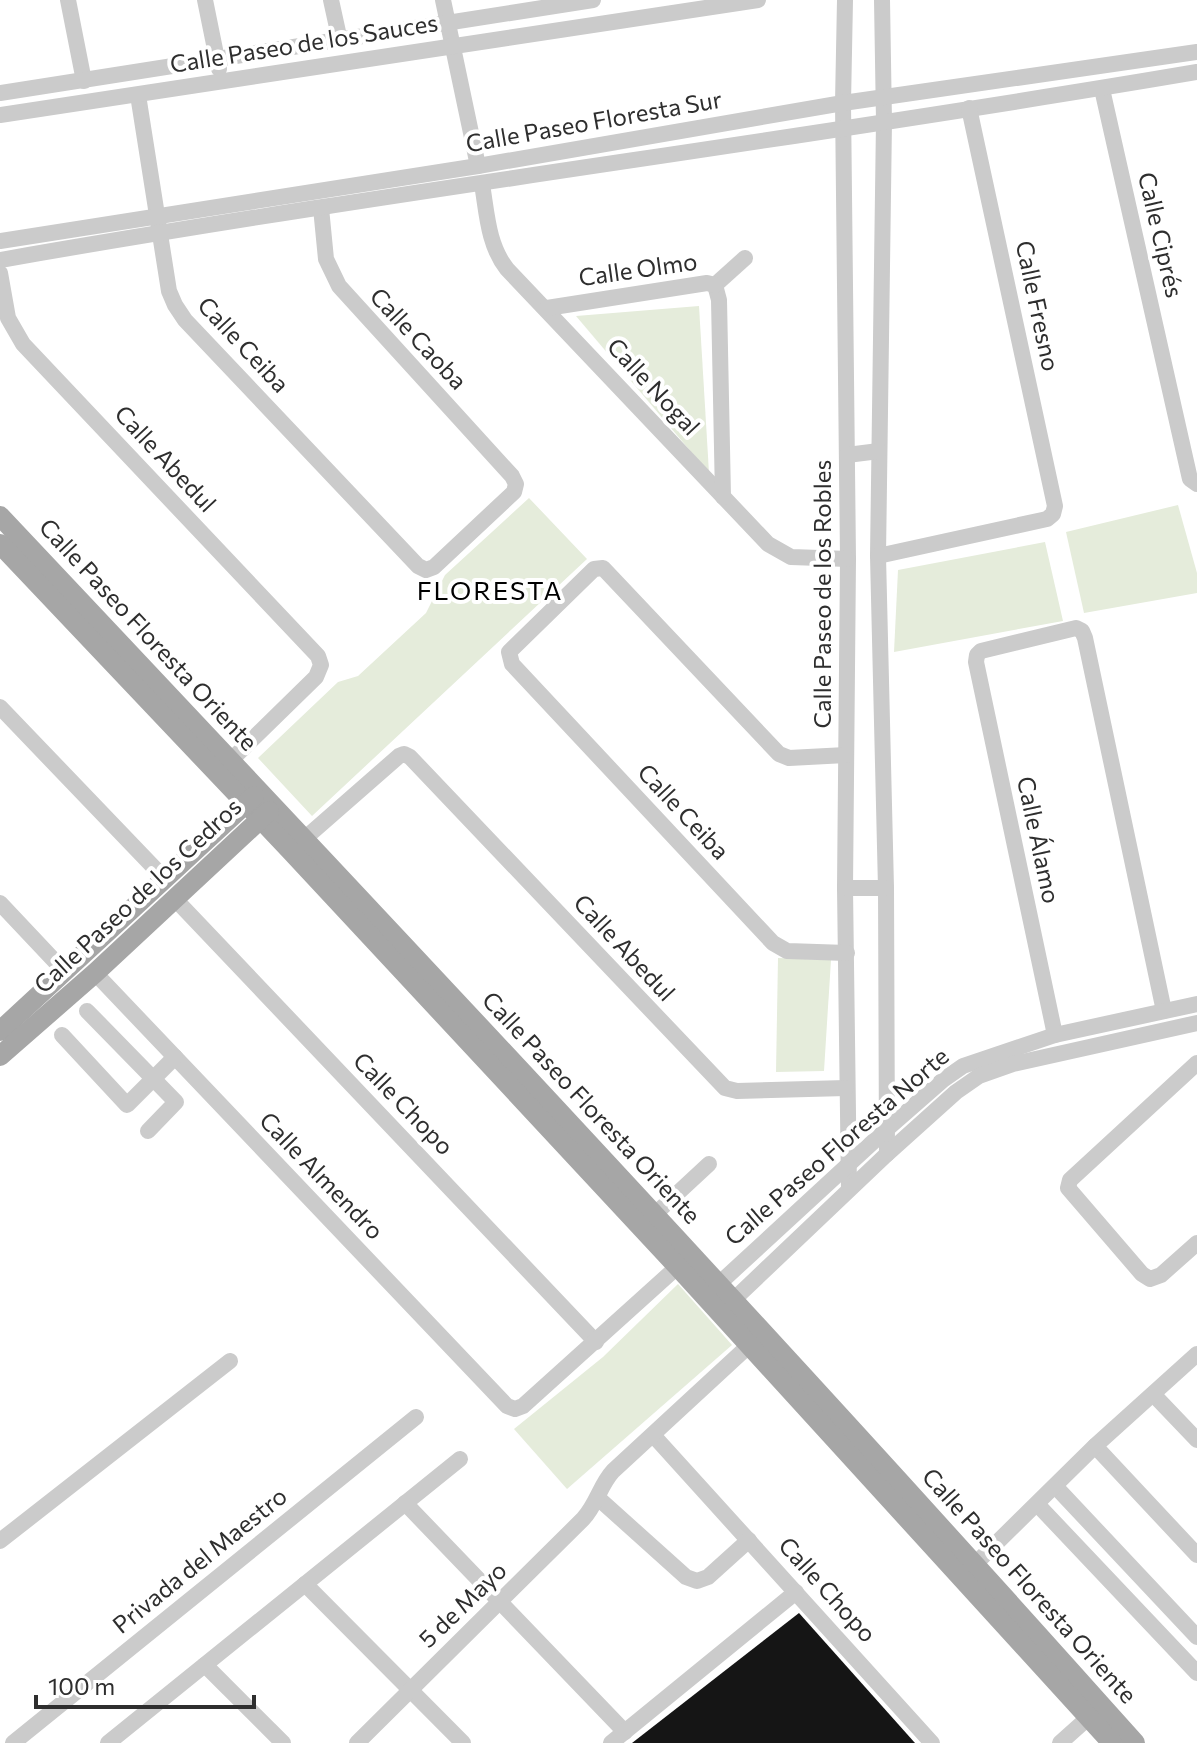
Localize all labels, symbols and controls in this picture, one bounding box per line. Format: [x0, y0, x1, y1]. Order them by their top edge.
street label: Calle Paseo de los Sauces [168, 7, 440, 78]
street label: Calle Paseo Floresta Sur [463, 84, 724, 157]
street label: Calle Ciprés [1133, 169, 1190, 300]
street label: Calle Fresno [1010, 238, 1066, 374]
street label: Calle Olmo [577, 246, 699, 291]
street label: Calle Caoba [365, 281, 474, 395]
street label: Calle Ceiba [192, 290, 296, 398]
street label: Calle Nogal [602, 331, 706, 441]
street label: Calle Abedul [109, 399, 223, 517]
street label: Calle Paseo de los Robles [807, 460, 836, 728]
street label: Calle Paseo Floresta Oriente [34, 512, 264, 756]
district label: FLORESTA [417, 574, 563, 605]
street label: Calle Ceiba [632, 757, 736, 865]
street label: Calle Álamo [1012, 774, 1067, 906]
street label: Calle Paseo de los Cedros [27, 791, 247, 998]
street label: Calle Abedul [568, 888, 682, 1006]
street label: Calle Paseo Floresta Oriente [477, 985, 707, 1229]
street label: Calle Paseo Floresta Norte [718, 1041, 954, 1251]
street label: Calle Chopo [348, 1046, 460, 1160]
street label: Calle Almendro [254, 1105, 390, 1245]
street label: Calle Paseo Floresta Oriente [917, 1461, 1143, 1709]
street label: Privada del Maestro [106, 1481, 292, 1639]
street label: Calle Chopo [773, 1530, 883, 1648]
street label: 5 de Mayo [412, 1555, 512, 1653]
scale bar [36, 1659, 254, 1709]
text: 100 m [48, 1671, 115, 1700]

